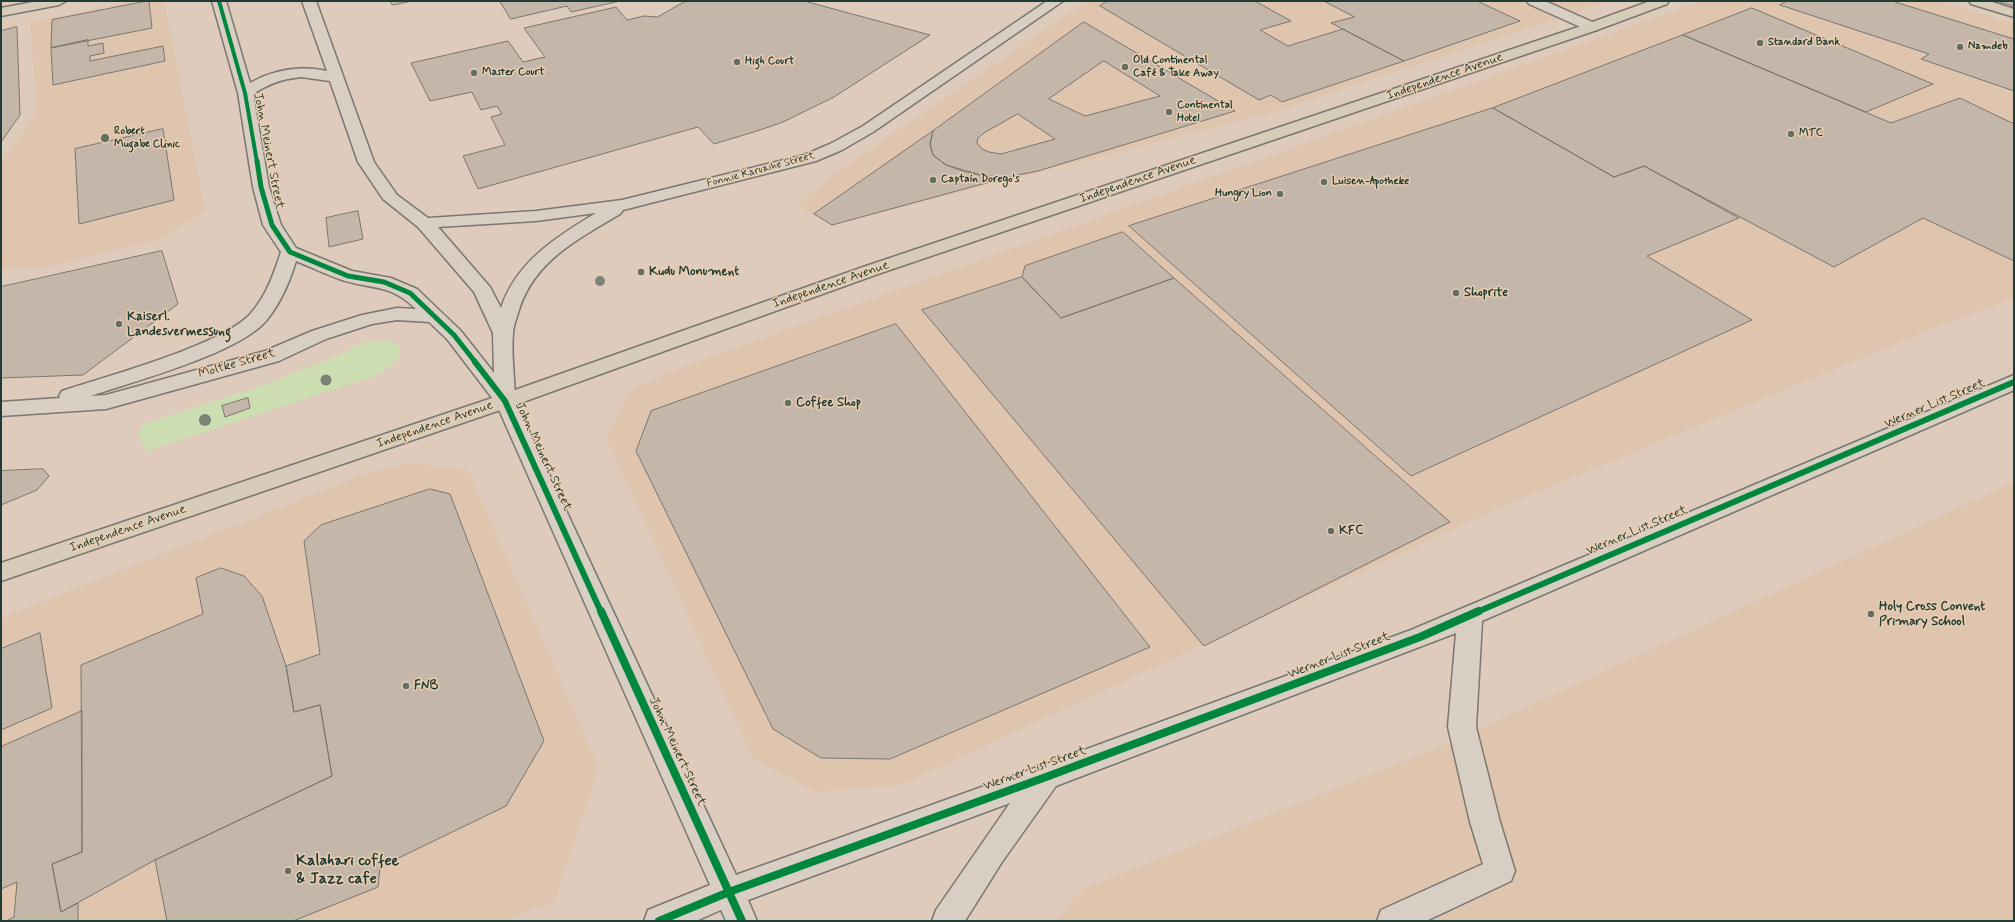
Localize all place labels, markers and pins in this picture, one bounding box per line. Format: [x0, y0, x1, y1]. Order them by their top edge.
place label: Standard Bank [1768, 36, 1840, 50]
marker: Standard Bank [1755, 38, 1765, 48]
place label: Namdeb [1968, 40, 2008, 54]
marker: Namdeb [1955, 42, 1965, 52]
place label: Old Continental Café & Take Away [1133, 54, 1219, 80]
place label: High Court [745, 55, 794, 69]
marker: High Court [732, 57, 742, 67]
marker: Old Continental Café & Take Away [1120, 62, 1130, 72]
place label: Master Court [482, 66, 544, 80]
marker: Master Court [469, 68, 479, 78]
place label: Continental Hotel [1177, 99, 1233, 125]
marker: Continental Hotel [1164, 107, 1174, 117]
place label: Robert Mugabe Clinic [114, 125, 180, 151]
place label: MTC [1799, 127, 1823, 141]
marker: MTC [1786, 129, 1796, 139]
marker: Robert Mugabe Clinic [99, 132, 111, 144]
place label: Captain Dorego's [941, 173, 1020, 187]
marker: Captain Dorego's [928, 175, 938, 185]
place label: Luisen-Apotheke [1332, 175, 1409, 189]
marker: Luisen-Apotheke [1319, 177, 1329, 187]
place label: Hungry Lion [1215, 187, 1272, 201]
marker: Hungry Lion [1275, 189, 1285, 199]
place label: Kudu Monument [649, 264, 739, 280]
marker: Kudu Monument [636, 267, 646, 277]
place label: Shoprite [1464, 285, 1508, 301]
marker: Shoprite [1451, 288, 1461, 298]
place label: Kaiserl. Landesvermessung [127, 309, 231, 340]
marker: Kaiserl. Landesvermessung [114, 319, 124, 329]
place label: Coffee Shop [796, 395, 861, 411]
marker: Coffee Shop [783, 398, 793, 408]
place label: KFC [1339, 523, 1364, 539]
marker: KFC [1326, 526, 1336, 536]
place label: Holy Cross Convent Primary School [1879, 599, 1985, 630]
marker: Holy Cross Convent Primary School [1866, 609, 1876, 619]
place label: FNB [414, 678, 438, 694]
marker: FNB [401, 681, 411, 691]
place label: Kalahari coffee & Jazz cafe [296, 852, 399, 890]
marker: Kalahari coffee & Jazz cafe [283, 866, 293, 876]

